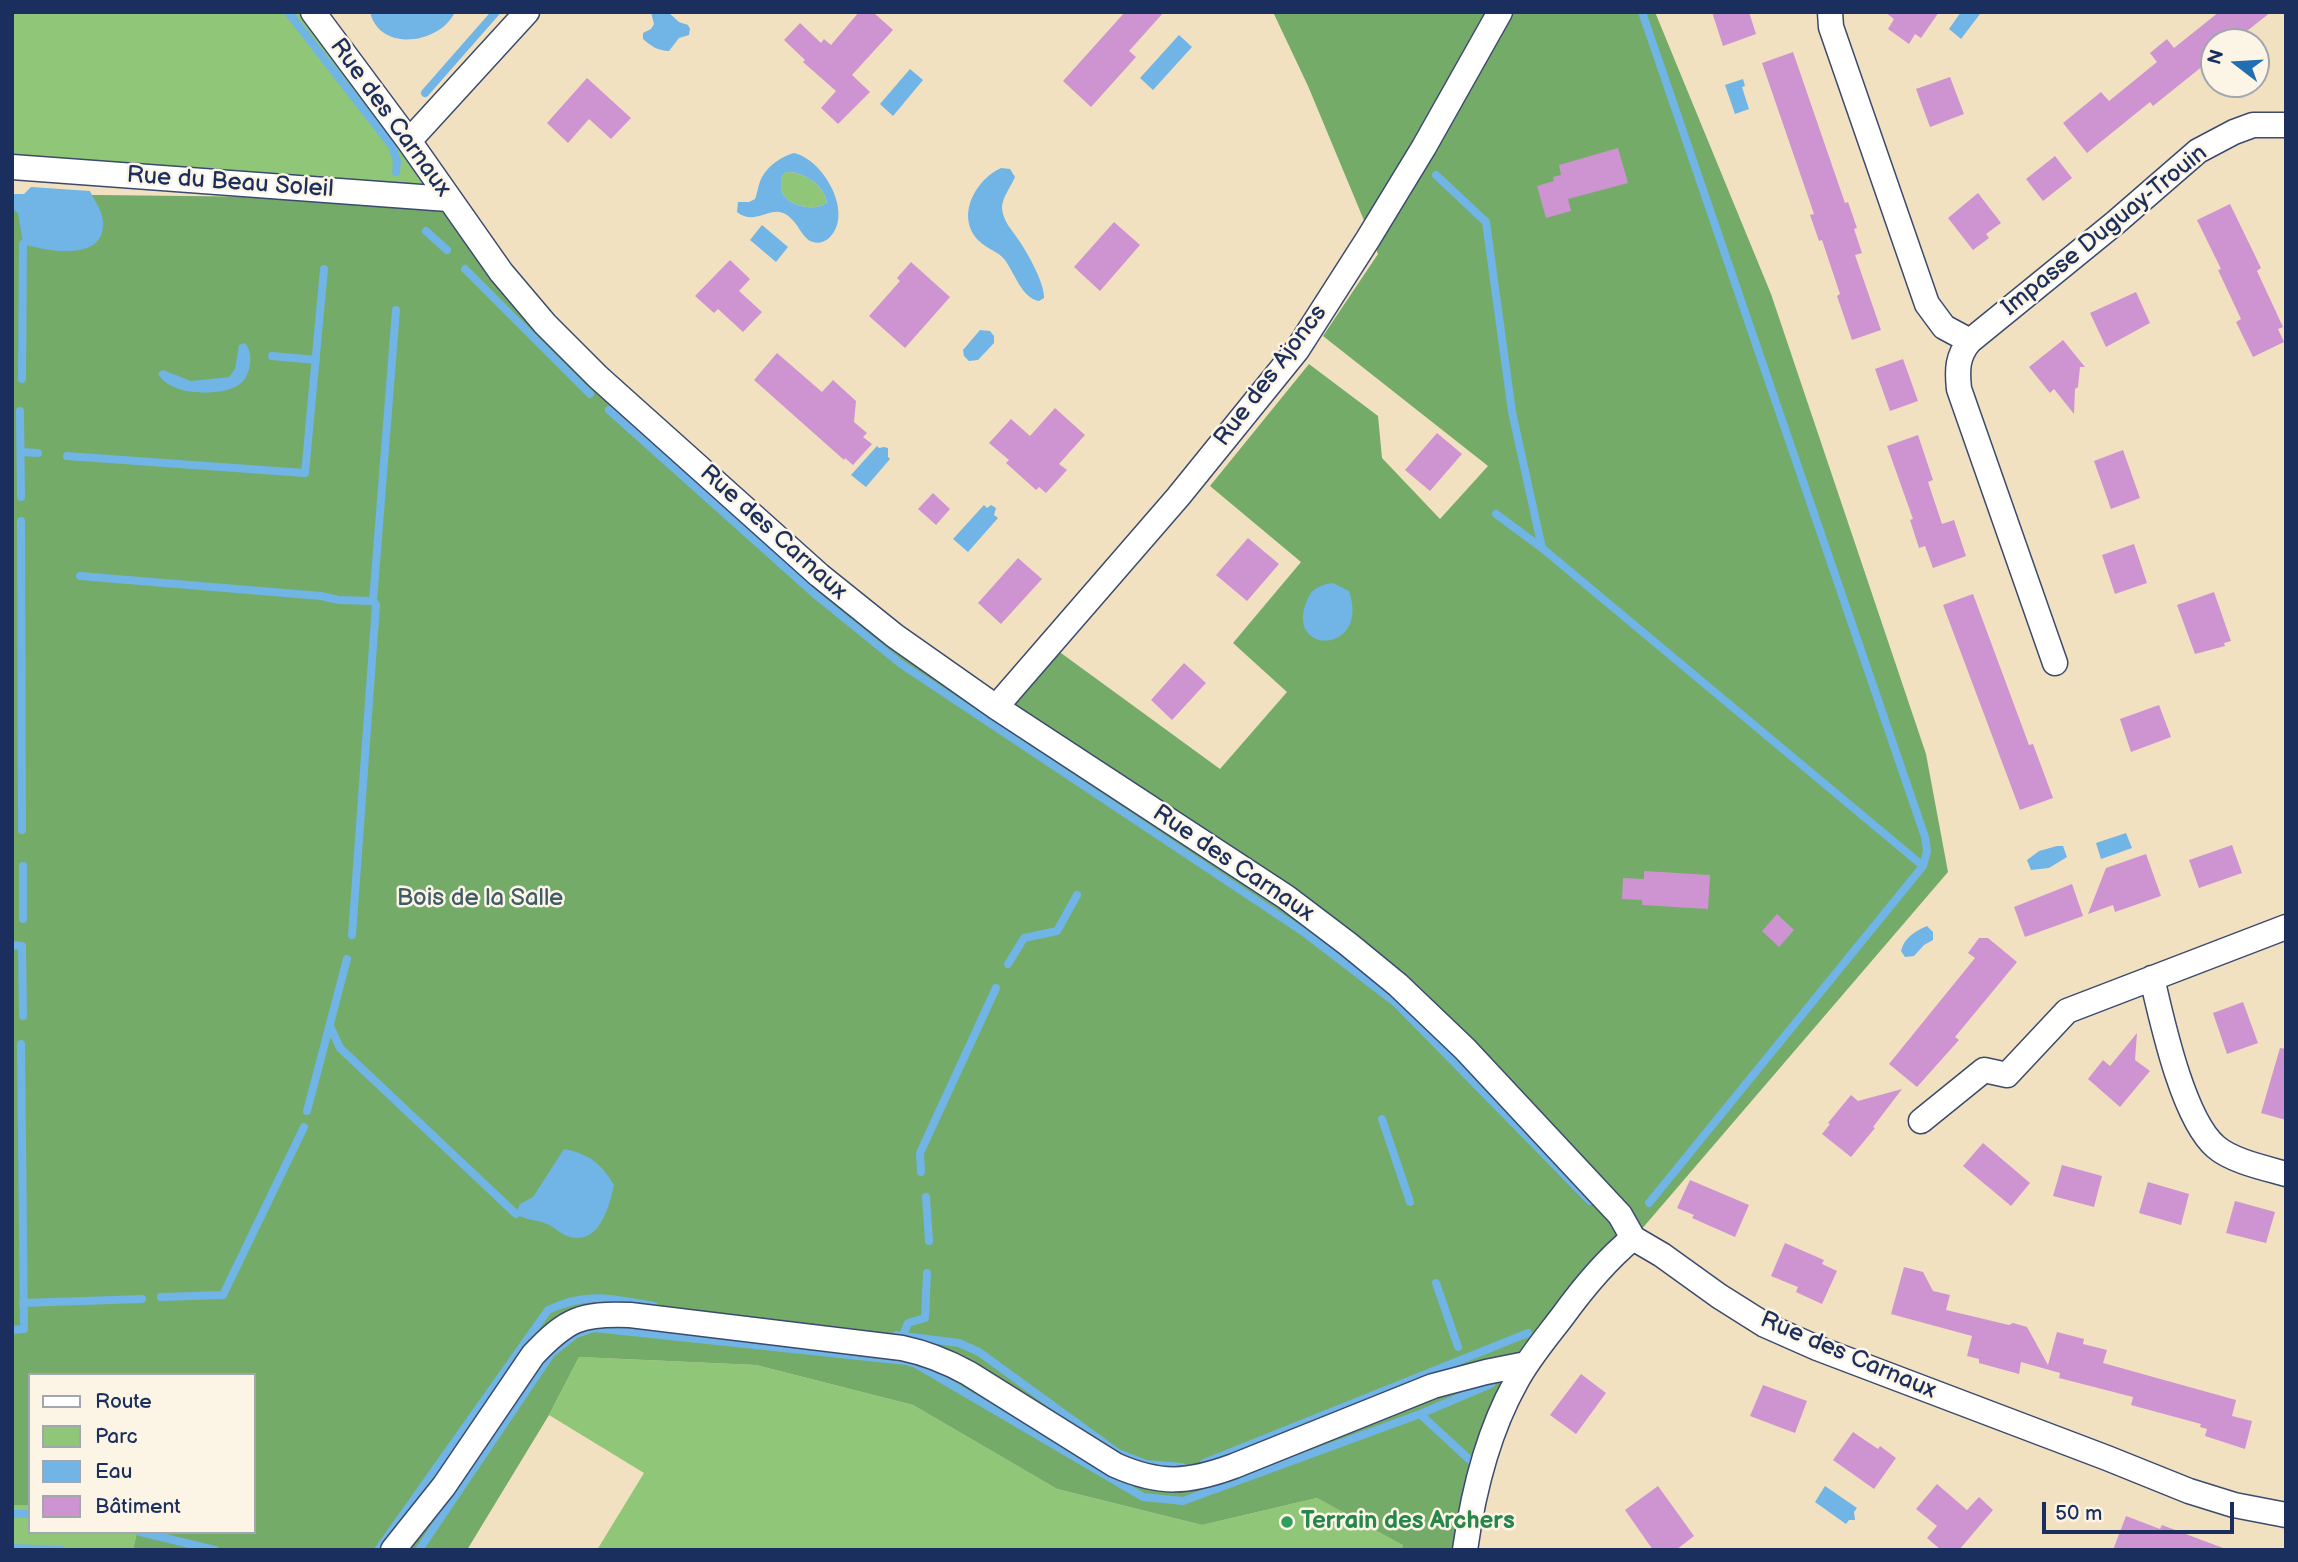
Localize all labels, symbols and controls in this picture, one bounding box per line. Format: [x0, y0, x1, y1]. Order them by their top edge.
north arrow [2200, 28, 2270, 98]
street label: Rue des Carnaux [323, 33, 457, 203]
text: N [2203, 47, 2229, 67]
street label: Impasse Duguay-Trouin [1996, 139, 2214, 323]
street label: Rue du Beau Soleil [126, 161, 334, 205]
street label: Rue des Ajoncs [1208, 300, 1334, 452]
street label: Rue des Carnaux [693, 459, 853, 607]
street label: Rue des Carnaux [1147, 799, 1319, 929]
park label: Bois de la Salle [397, 885, 563, 913]
street label: Rue des Carnaux [1756, 1306, 1940, 1406]
legend [28, 1373, 256, 1534]
text: Route [95, 1389, 152, 1414]
text: Parc [95, 1424, 138, 1449]
text: Eau [95, 1459, 132, 1484]
scale bar [2046, 1488, 2238, 1532]
text: Bâtiment [95, 1494, 181, 1519]
text: 50 m [2055, 1501, 2102, 1526]
place label: Terrain des Archers [1301, 1508, 1515, 1536]
marker: Terrain des Archers [1279, 1514, 1295, 1530]

